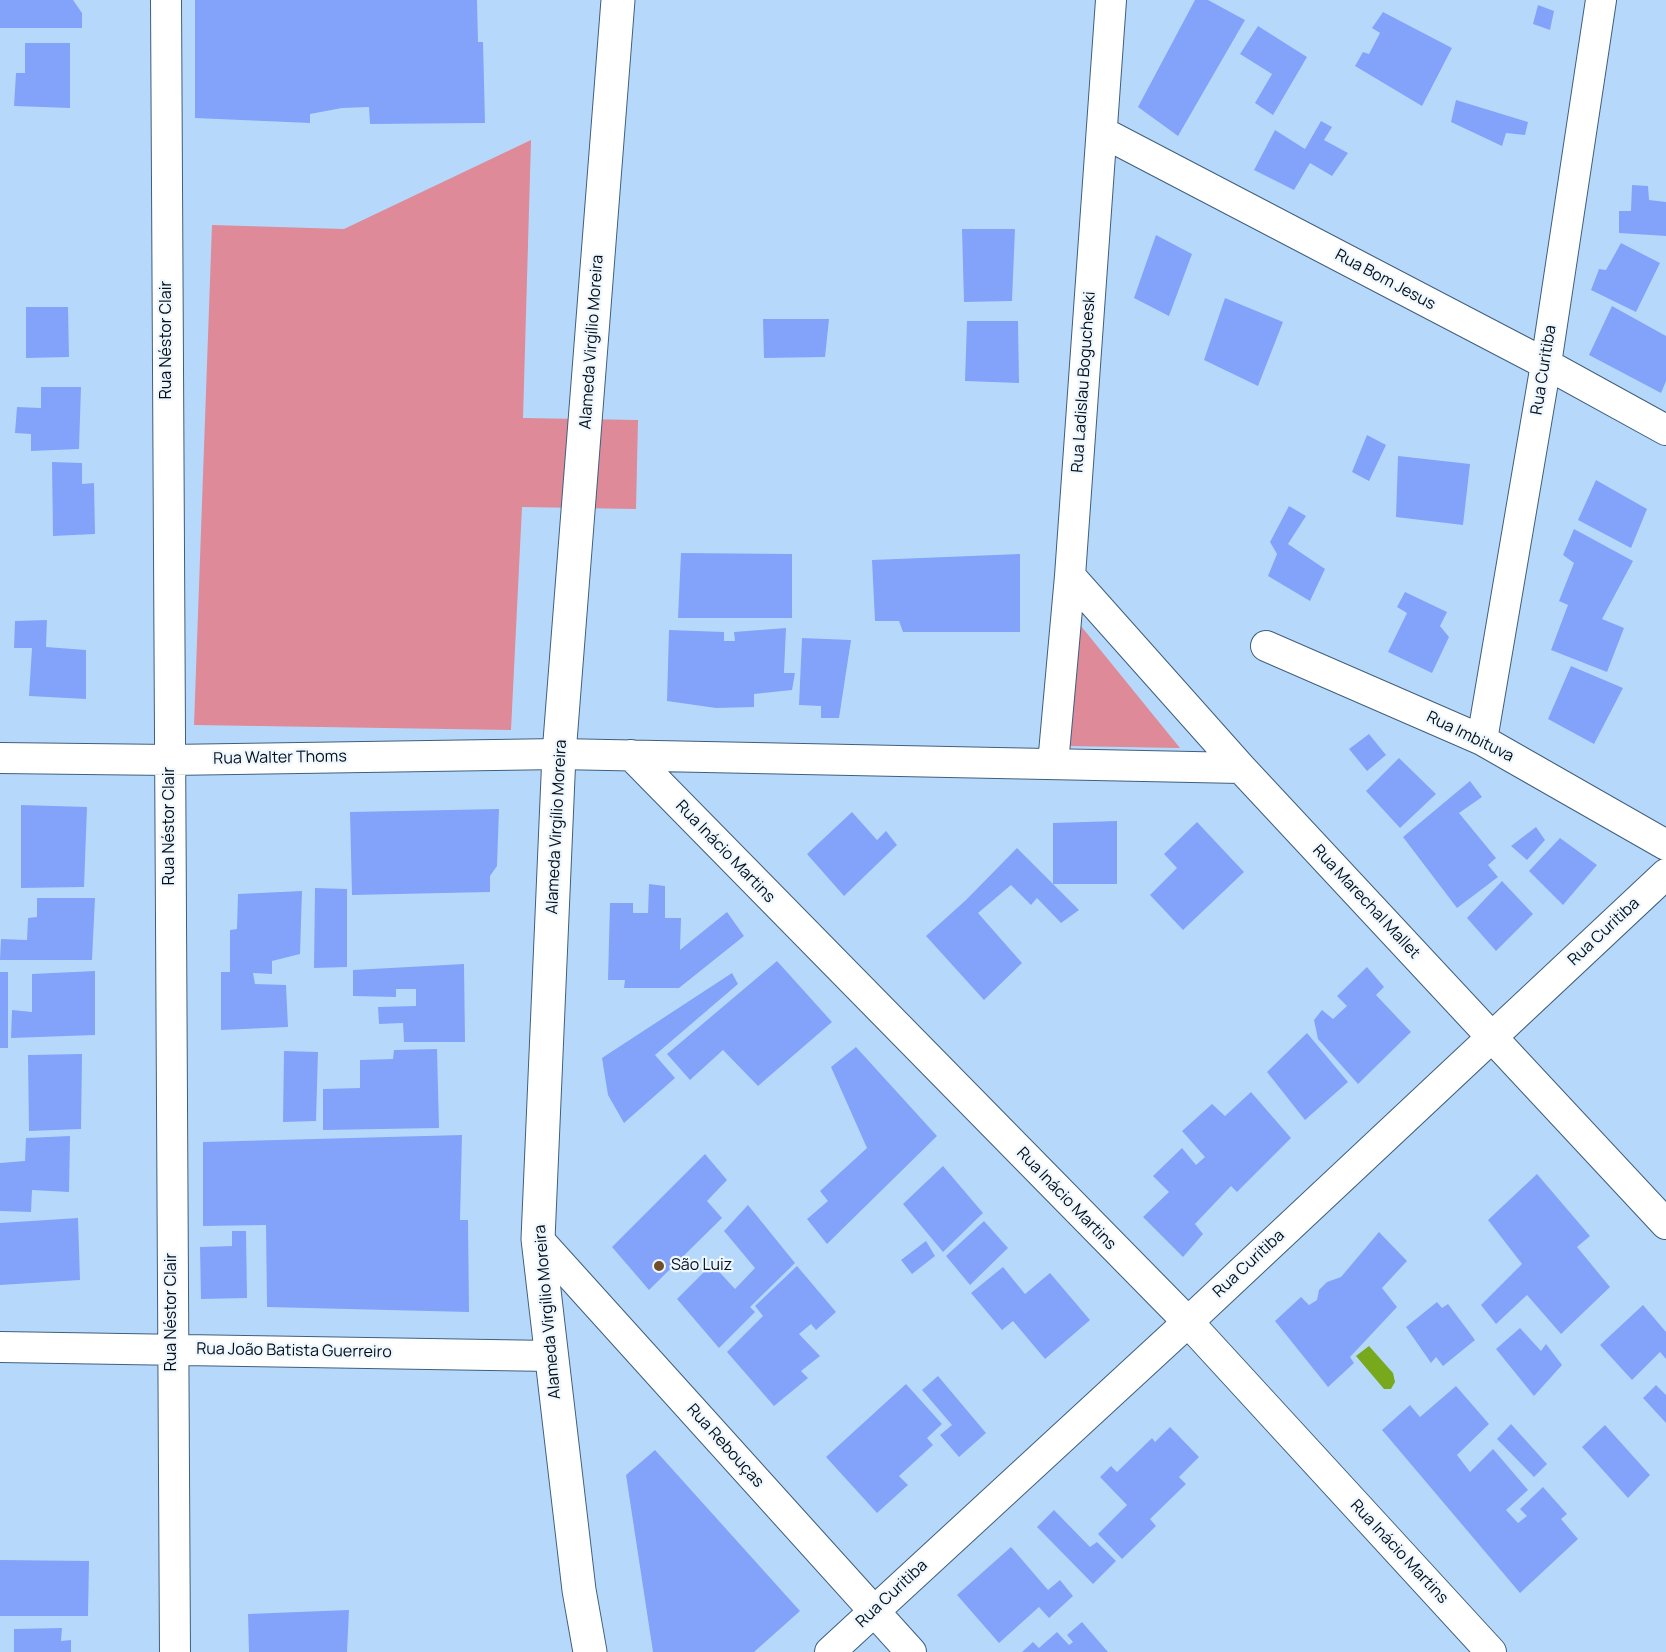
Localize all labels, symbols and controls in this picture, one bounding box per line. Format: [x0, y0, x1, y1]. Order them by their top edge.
street label: Rua Bom Jesus [1332, 246, 1438, 314]
street label: Alameda Virgílio Moreira [576, 254, 608, 430]
street label: Rua Néstor Clair [157, 281, 177, 399]
street label: Rua Ladislau Bogucheski [1068, 291, 1100, 473]
street label: Rua Curitiba [1527, 324, 1561, 416]
street label: Rua Imbituva [1423, 708, 1517, 766]
street label: Alameda Virgílio Moreira [543, 739, 571, 915]
street label: Rua Walter Thoms [213, 747, 347, 769]
street label: Rua Néstor Clair [160, 767, 180, 885]
street label: Rua Inácio Martins [671, 797, 779, 907]
street label: Rua Marechal Mallet [1308, 841, 1424, 963]
street label: Rua Curitiba [1564, 894, 1644, 970]
street label: Rua Inácio Martins [1012, 1144, 1120, 1254]
street label: Alameda Virgílio Moreira [531, 1224, 565, 1400]
street label: Rua Curitiba [1209, 1226, 1289, 1302]
street label: Rua Néstor Clair [162, 1253, 182, 1371]
place label: São Luiz [671, 1256, 732, 1276]
marker: São Luiz [652, 1259, 666, 1273]
street label: Rua João Batista Guerreiro [196, 1340, 392, 1362]
street label: Rua Rebouças [683, 1400, 767, 1492]
street label: Rua Inácio Martins [1346, 1496, 1452, 1608]
street label: Rua Curitiba [852, 1556, 932, 1632]

